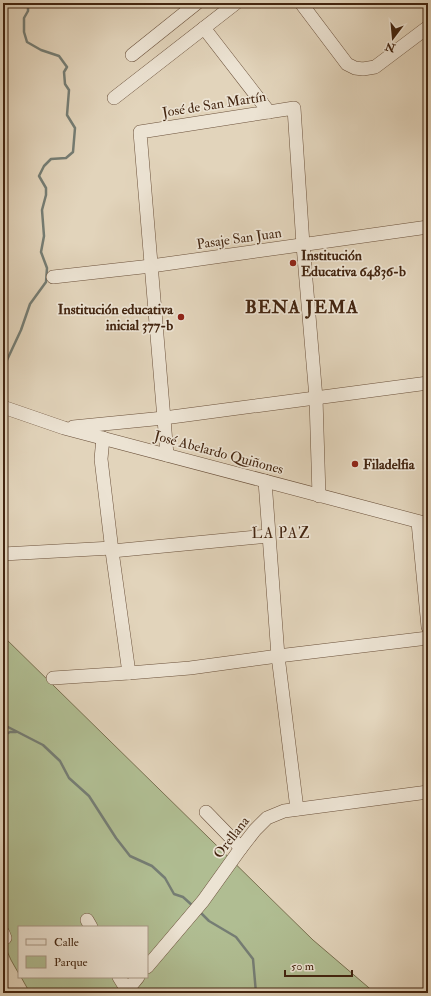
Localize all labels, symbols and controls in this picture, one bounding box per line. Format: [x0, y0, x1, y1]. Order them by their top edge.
north arrow [373, 18, 413, 58]
text: N [383, 39, 398, 55]
street label: José de San Martín [160, 88, 267, 121]
street label: Pasaje San Juan [196, 224, 283, 253]
place label: Institución Educativa 64836-b [301, 247, 406, 280]
marker: Institución Educativa 64836-b [288, 258, 298, 268]
district label: BENA JEMA [245, 296, 359, 319]
place label: Institución educativa inicial 377-b [58, 301, 174, 334]
marker: Institución educativa inicial 377-b [176, 312, 186, 322]
street label: José Abelardo Quiñones [151, 427, 285, 478]
place label: Filadelfia [363, 456, 416, 473]
marker: Filadelfia [350, 459, 360, 469]
district label: LA PAZ [252, 524, 310, 543]
street label: Orellana [210, 813, 253, 862]
legend [18, 926, 148, 978]
text: Calle [54, 935, 79, 950]
scale bar [285, 952, 352, 978]
text: Parque [54, 955, 88, 970]
text: 50 m [291, 959, 315, 974]

